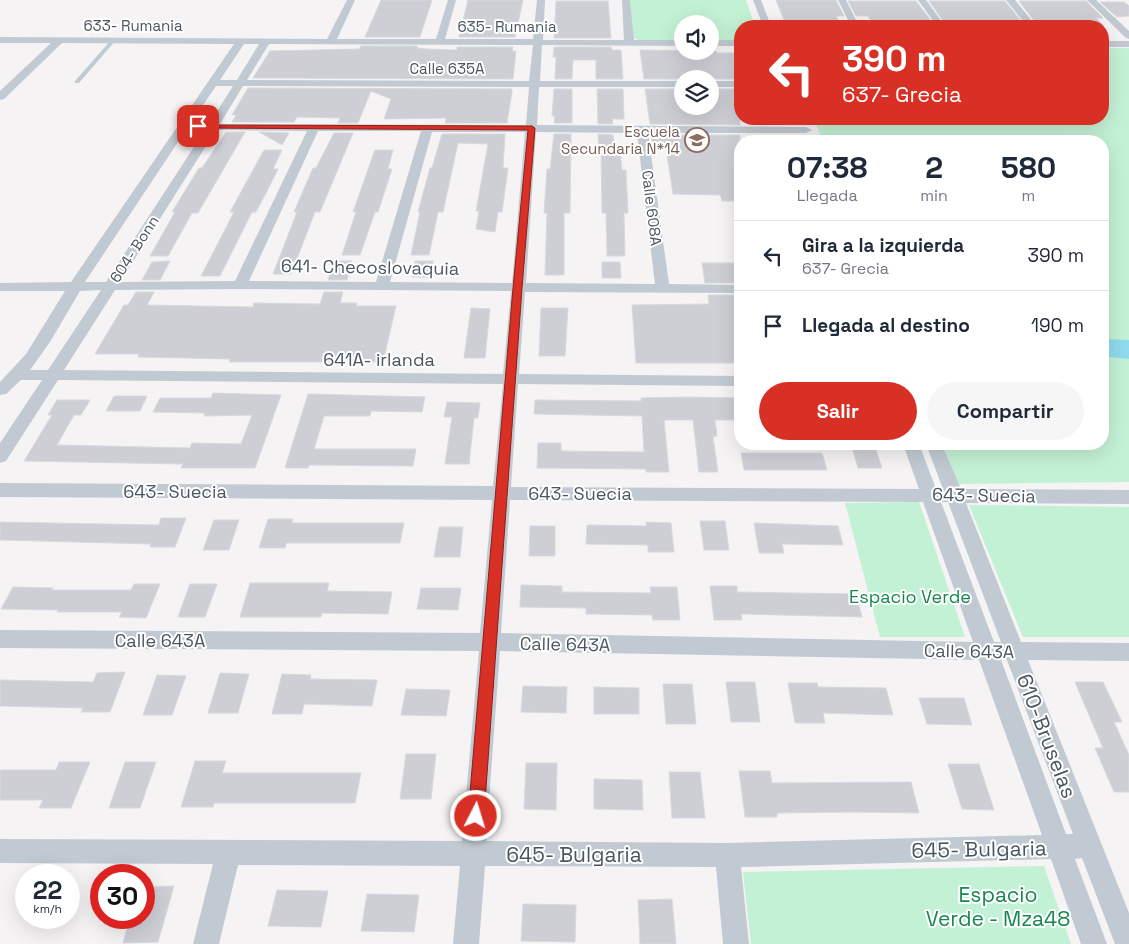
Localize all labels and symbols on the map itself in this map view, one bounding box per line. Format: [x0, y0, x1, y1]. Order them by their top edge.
street label: 633- Rumania [83, 16, 183, 35]
street label: 635- Rumania [457, 17, 557, 36]
street label: Calle 635A [409, 59, 485, 78]
pin [177, 105, 219, 147]
place label: Escuela Secundaria N*14 [561, 122, 680, 158]
school or university icon: Escuela Secundaria N*14 [684, 127, 710, 153]
street label: Calle 608A [638, 169, 666, 247]
street label: 604- Bonn [105, 212, 163, 286]
street label: 641- Checoslovaquia [281, 254, 459, 280]
street label: 641A- irlanda [323, 348, 435, 371]
street label: 643- Suecia [123, 480, 227, 503]
street label: 643- Suecia [528, 482, 632, 505]
street label: 643- Suecia [932, 483, 1036, 507]
park label: Espacio Verde [849, 585, 971, 608]
street label: Calle 643A [115, 629, 205, 652]
street label: Calle 643A [520, 632, 610, 656]
street label: Calle 643A [924, 639, 1014, 663]
street label: 610-Bruselas [1011, 670, 1083, 802]
position arrow [449, 789, 501, 841]
street label: 645- Bulgaria [911, 834, 1047, 864]
street label: 645- Bulgaria [506, 841, 642, 868]
speed limit sign: 30 [90, 864, 155, 929]
park label: Espacio Verde - Mza48 [926, 881, 1070, 932]

